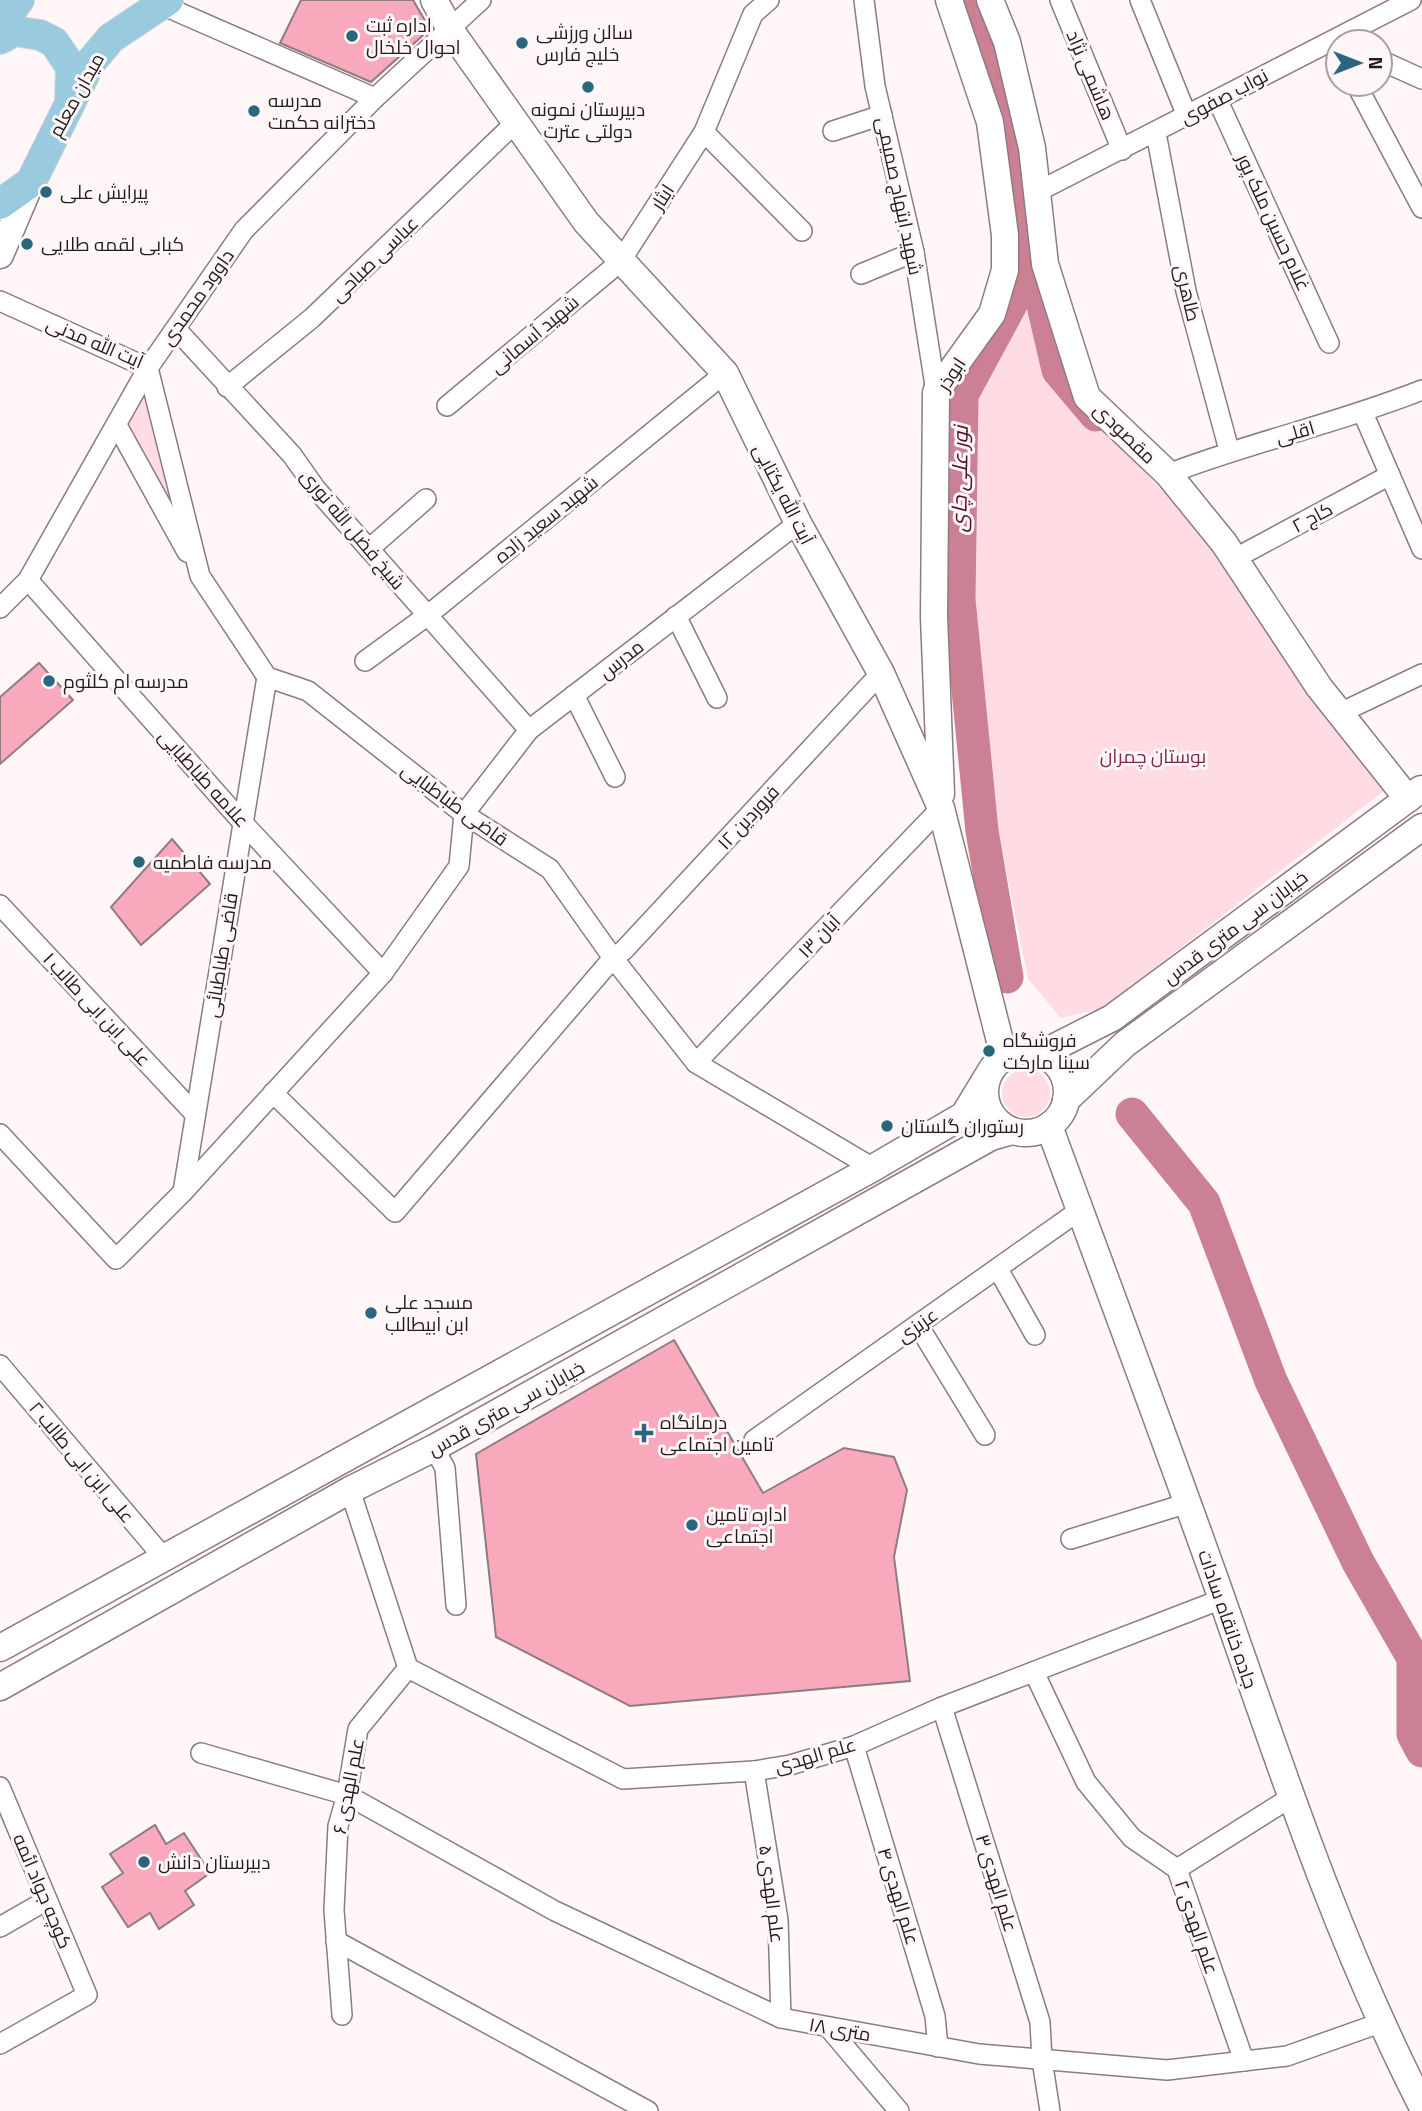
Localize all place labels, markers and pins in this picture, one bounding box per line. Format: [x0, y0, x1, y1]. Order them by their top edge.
place label: اداره ثبت احوال خلخال [366, 10, 461, 61]
place label: سالن ورزشی خلیج فارس [536, 17, 633, 68]
marker: اداره ثبت احوال خلخال [344, 28, 360, 44]
marker: سالن ورزشی خلیج فارس [514, 35, 530, 51]
marker: دبیرستان نمونه دولتی عترت [580, 79, 596, 95]
place label: مدرسه دخترانه حکمت [268, 85, 376, 136]
place label: دبیرستان نمونه دولتی عترت [531, 94, 645, 145]
marker: مدرسه دخترانه حکمت [246, 103, 262, 119]
place label: پیرایش علی [60, 177, 148, 206]
marker: پیرایش علی [38, 184, 54, 200]
place label: کبابی لقمه طلایی [41, 229, 184, 258]
marker: کبابی لقمه طلایی [19, 236, 35, 252]
place label: مدرسه ام کلثوم [63, 666, 189, 695]
marker: مدرسه ام کلثوم [41, 673, 57, 689]
place label: مدرسه فاطمیه [153, 847, 272, 876]
marker: مدرسه فاطمیه [131, 854, 147, 870]
place label: فروشگاه سینا مارکت [1003, 1025, 1090, 1076]
marker: فروشگاه سینا مارکت [981, 1043, 997, 1059]
place label: رستوران گلستان [901, 1111, 1024, 1140]
marker: رستوران گلستان [879, 1118, 895, 1134]
place label: مسجد علی ابن ابیطالب [385, 1287, 473, 1338]
marker: مسجد علی ابن ابیطالب [363, 1305, 379, 1321]
place label: درمانگاه تامین اجتماعی [660, 1407, 774, 1458]
marker: درمانگاه تامین اجتماعی [634, 1423, 654, 1443]
place label: اداره تامین اجتماعی [706, 1499, 787, 1550]
marker: اداره تامین اجتماعی [684, 1517, 700, 1533]
place label: دبیرستان دانش [158, 1847, 270, 1876]
marker: دبیرستان دانش [136, 1854, 152, 1870]

